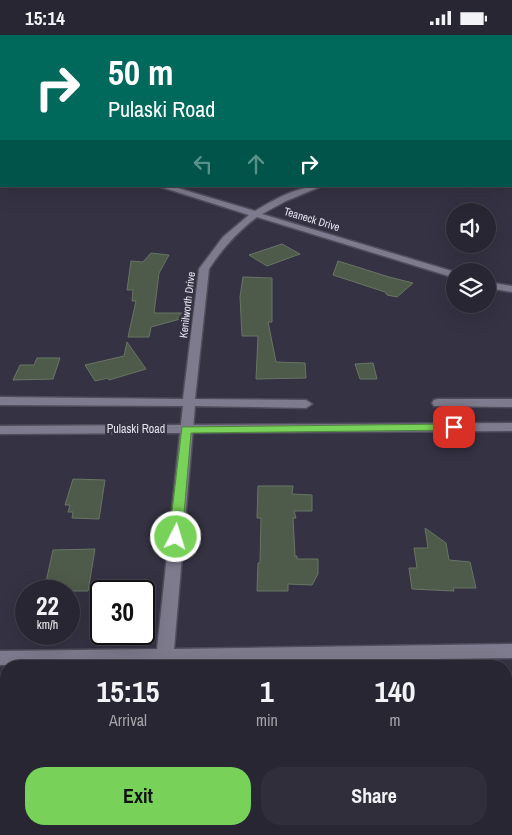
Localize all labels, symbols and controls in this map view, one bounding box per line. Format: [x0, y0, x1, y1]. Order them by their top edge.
text: 15:14 [25, 5, 65, 31]
text: 50 m [108, 49, 173, 96]
icon: right [25, 55, 90, 120]
text: Pulaski Road [108, 94, 215, 124]
icon: left [189, 150, 217, 178]
icon: ahead [242, 150, 270, 178]
icon: right [295, 150, 323, 178]
map controls [446, 203, 496, 313]
button: sound [446, 203, 496, 253]
street label: Teaneck Drive [282, 204, 342, 234]
button: layers [446, 263, 496, 313]
street label: Kenilworth Drive [176, 271, 198, 339]
pin [433, 406, 475, 448]
icon: arrive [440, 413, 468, 441]
street label: Pulaski Road [107, 421, 165, 437]
position arrow [149, 510, 201, 562]
speed limit sign: 30 [90, 580, 155, 645]
text: 22 [36, 589, 59, 623]
text: km/h [37, 617, 58, 633]
text: 15:15 [97, 671, 159, 711]
text: 1 [260, 671, 274, 711]
text: 140 [374, 671, 415, 711]
text: Arrival [109, 709, 147, 731]
text: min [256, 709, 278, 731]
text: m [389, 709, 400, 731]
button: Exit [25, 767, 251, 825]
button: Share [261, 767, 487, 825]

